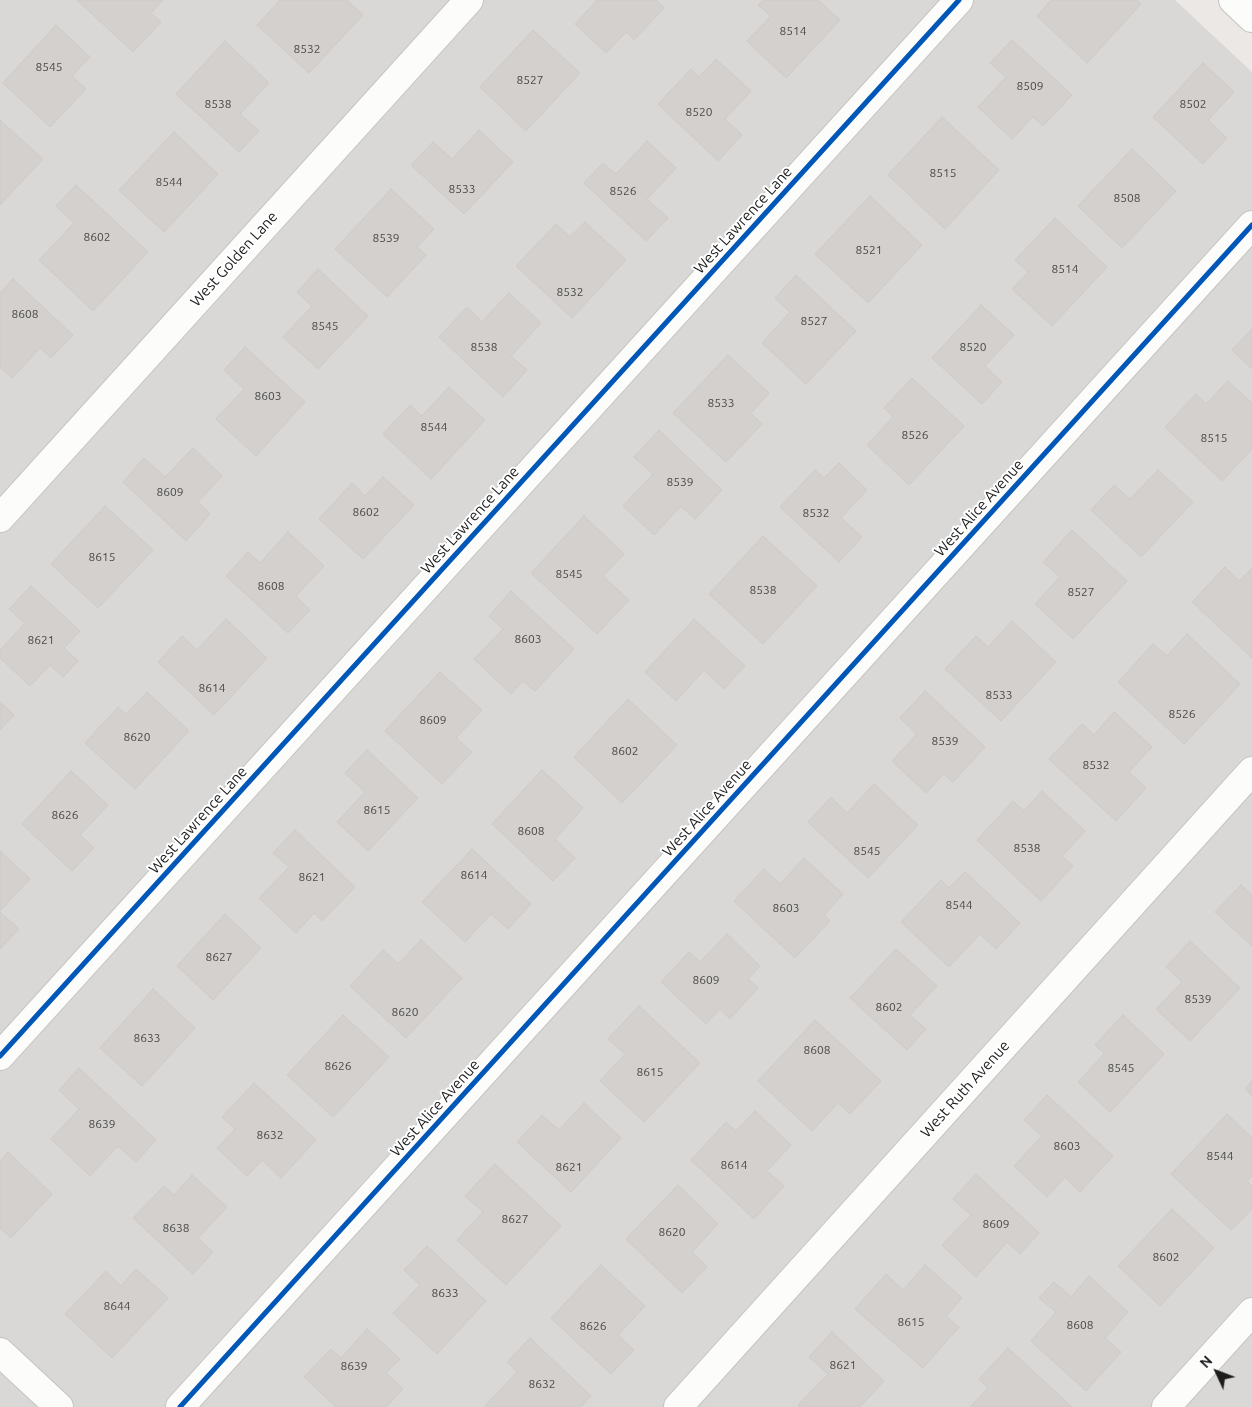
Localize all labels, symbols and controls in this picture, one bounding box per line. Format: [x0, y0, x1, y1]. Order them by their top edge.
house number: 8514 [779, 24, 807, 38]
house number: 8532 [293, 42, 321, 56]
house number: 8545 [35, 60, 63, 74]
house number: 8527 [516, 73, 544, 87]
house number: 8509 [1016, 79, 1044, 93]
house number: 8538 [204, 97, 232, 111]
house number: 8502 [1179, 97, 1207, 111]
house number: 8520 [685, 105, 713, 119]
street label: West Lawrence Lane [690, 163, 796, 277]
house number: 8515 [929, 166, 957, 180]
house number: 8544 [155, 175, 183, 189]
house number: 8533 [448, 182, 476, 196]
house number: 8526 [609, 184, 637, 198]
house number: 8508 [1113, 191, 1141, 205]
street label: West Golden Lane [187, 208, 281, 310]
house number: 8602 [83, 230, 111, 244]
house number: 8539 [372, 231, 400, 245]
house number: 8521 [855, 243, 883, 257]
house number: 8514 [1051, 262, 1079, 276]
house number: 8532 [556, 285, 584, 299]
house number: 8608 [11, 307, 39, 321]
house number: 8527 [800, 314, 828, 328]
house number: 8545 [311, 319, 339, 333]
house number: 8538 [470, 340, 498, 354]
house number: 8520 [959, 340, 987, 354]
house number: 8603 [254, 389, 282, 403]
house number: 8533 [707, 396, 735, 410]
house number: 8544 [420, 420, 448, 434]
house number: 8526 [901, 428, 929, 442]
house number: 8515 [1200, 431, 1228, 445]
street label: West Alice Avenue [931, 456, 1027, 560]
street label: West Lawrence Lane [417, 463, 523, 577]
house number: 8539 [666, 475, 694, 489]
house number: 8609 [156, 485, 184, 499]
house number: 8602 [352, 505, 380, 519]
house number: 8532 [802, 506, 830, 520]
house number: 8615 [88, 550, 116, 564]
house number: 8545 [555, 567, 583, 581]
house number: 8608 [257, 579, 285, 593]
house number: 8538 [749, 583, 777, 597]
house number: 8527 [1067, 585, 1095, 599]
house number: 8603 [514, 632, 542, 646]
house number: 8621 [27, 633, 55, 647]
house number: 8614 [198, 681, 226, 695]
house number: 8533 [985, 688, 1013, 702]
house number: 8526 [1168, 707, 1196, 721]
house number: 8609 [419, 713, 447, 727]
house number: 8620 [123, 730, 151, 744]
house number: 8539 [931, 734, 959, 748]
house number: 8602 [611, 744, 639, 758]
street label: West Alice Avenue [659, 756, 755, 860]
house number: 8532 [1082, 758, 1110, 772]
street label: West Lawrence Lane [145, 763, 251, 877]
house number: 8615 [363, 803, 391, 817]
house number: 8626 [51, 808, 79, 822]
house number: 8608 [517, 824, 545, 838]
house number: 8538 [1013, 841, 1041, 855]
house number: 8545 [853, 844, 881, 858]
house number: 8614 [460, 868, 488, 882]
house number: 8621 [298, 870, 326, 884]
house number: 8544 [945, 898, 973, 912]
house number: 8603 [772, 901, 800, 915]
house number: 8627 [205, 950, 233, 964]
house number: 8609 [692, 973, 720, 987]
house number: 8539 [1184, 992, 1212, 1006]
house number: 8602 [875, 1000, 903, 1014]
house number: 8620 [391, 1005, 419, 1019]
house number: 8633 [133, 1031, 161, 1045]
street label: West Ruth Avenue [917, 1037, 1013, 1141]
house number: 8608 [803, 1043, 831, 1057]
street label: West Alice Avenue [387, 1056, 483, 1160]
house number: 8626 [324, 1059, 352, 1073]
house number: 8545 [1107, 1061, 1135, 1075]
house number: 8615 [636, 1065, 664, 1079]
house number: 8639 [88, 1117, 116, 1131]
house number: 8632 [256, 1128, 284, 1142]
house number: 8603 [1053, 1139, 1081, 1153]
house number: 8544 [1206, 1149, 1234, 1163]
house number: 8614 [720, 1158, 748, 1172]
house number: 8621 [555, 1160, 583, 1174]
house number: 8627 [501, 1212, 529, 1226]
house number: 8609 [982, 1217, 1010, 1231]
house number: 8638 [162, 1221, 190, 1235]
house number: 8620 [658, 1225, 686, 1239]
house number: 8602 [1152, 1250, 1180, 1264]
house number: 8633 [431, 1286, 459, 1300]
house number: 8644 [103, 1299, 131, 1313]
house number: 8615 [897, 1315, 925, 1329]
house number: 8608 [1066, 1318, 1094, 1332]
house number: 8626 [579, 1319, 607, 1333]
north arrow [1192, 1347, 1242, 1397]
text: N [1197, 1352, 1215, 1371]
house number: 8621 [829, 1358, 857, 1372]
house number: 8639 [340, 1359, 368, 1373]
house number: 8632 [528, 1377, 556, 1391]

